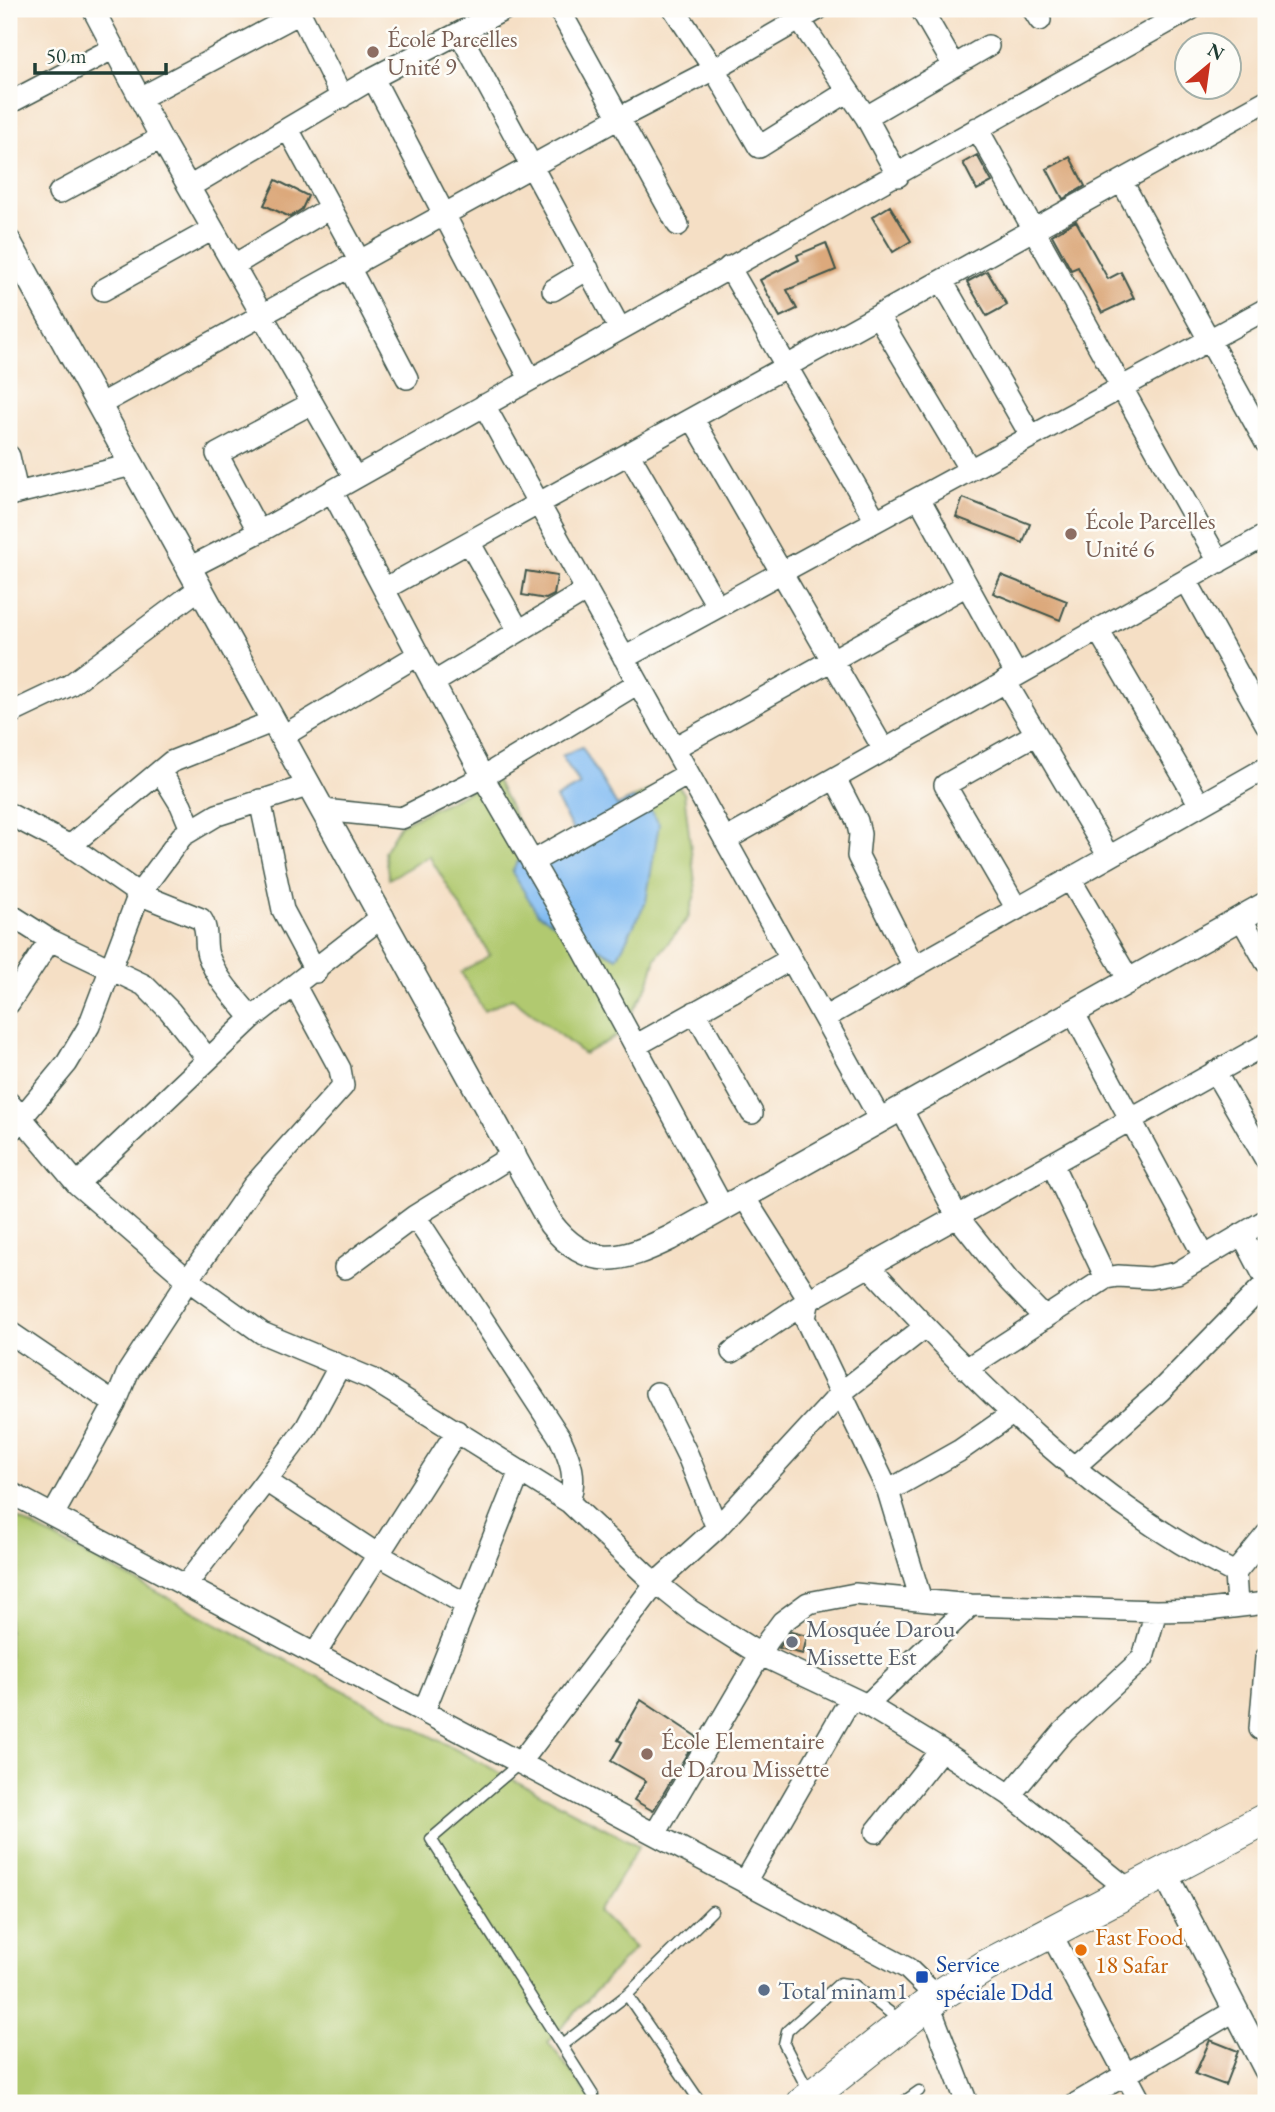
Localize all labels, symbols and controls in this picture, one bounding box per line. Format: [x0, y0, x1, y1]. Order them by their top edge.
place label: École Parcelles Unité 9 [387, 23, 518, 82]
scale bar [35, 32, 166, 76]
north arrow [1174, 32, 1244, 102]
text: N [1203, 37, 1229, 67]
text: 50 m [46, 42, 87, 69]
marker: École Parcelles Unité 9 [365, 44, 381, 60]
place label: École Parcelles Unité 6 [1085, 505, 1216, 564]
marker: École Parcelles Unité 6 [1063, 526, 1079, 542]
place label: Mosquée Darou Missette Est [806, 1613, 956, 1672]
marker: Mosquée Darou Missette Est [784, 1634, 800, 1650]
place label: École Elementaire de Darou Missette [661, 1725, 829, 1784]
marker: École Elementaire de Darou Missette [639, 1746, 655, 1762]
place label: Fast Food 18 Safar [1095, 1921, 1185, 1980]
marker: Fast Food 18 Safar [1073, 1942, 1089, 1958]
place label: Service spéciale Ddd [936, 1948, 1054, 2007]
marker: Service spéciale Ddd [914, 1969, 930, 1985]
place label: Total minam1 [778, 1975, 908, 2006]
marker: Total minam1 [756, 1982, 772, 1998]

